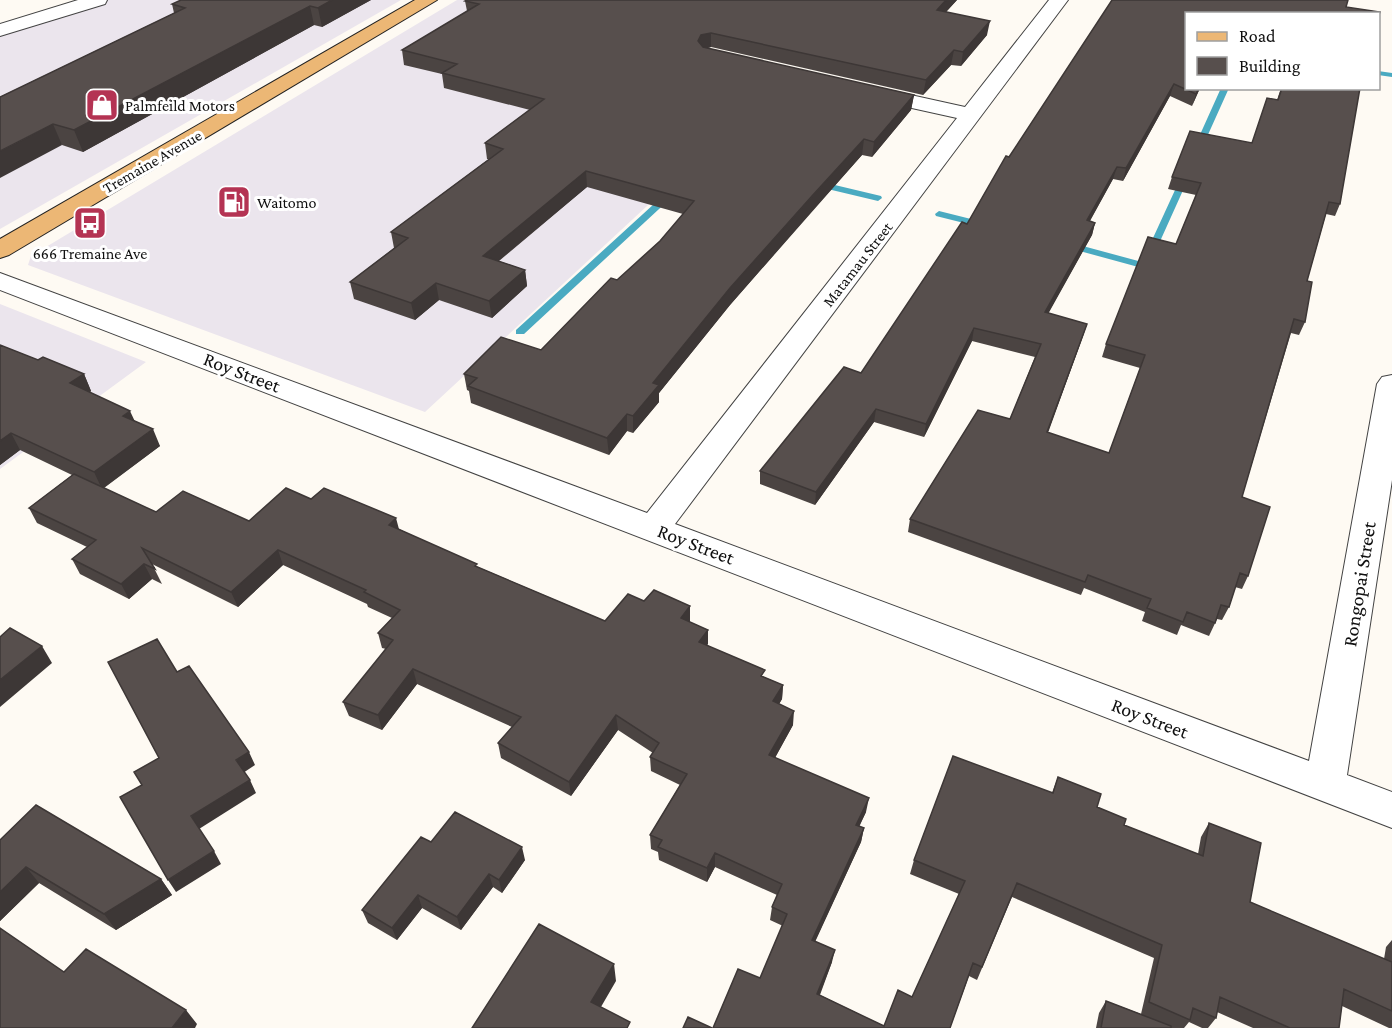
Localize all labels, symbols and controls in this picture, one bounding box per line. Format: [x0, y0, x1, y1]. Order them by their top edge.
legend [1185, 12, 1380, 90]
text: Road [1239, 26, 1276, 46]
text: Building [1239, 56, 1301, 76]
shop icon: Palmfeild Motors [84, 87, 120, 123]
place label: Palmfeild Motors [125, 97, 235, 114]
street label: Tremaine Avenue [100, 126, 205, 197]
fuel station icon: Waitomo [216, 184, 252, 220]
place label: Waitomo [257, 194, 317, 211]
bus stop icon: 666 Tremaine Ave [72, 205, 108, 241]
street label: Matamau Street [819, 218, 896, 310]
place label: 666 Tremaine Ave [33, 245, 147, 262]
street label: Roy Street [200, 347, 284, 398]
street label: Roy Street [654, 519, 738, 570]
street label: Rongopai Street [1338, 519, 1381, 648]
street label: Roy Street [1108, 693, 1192, 744]

